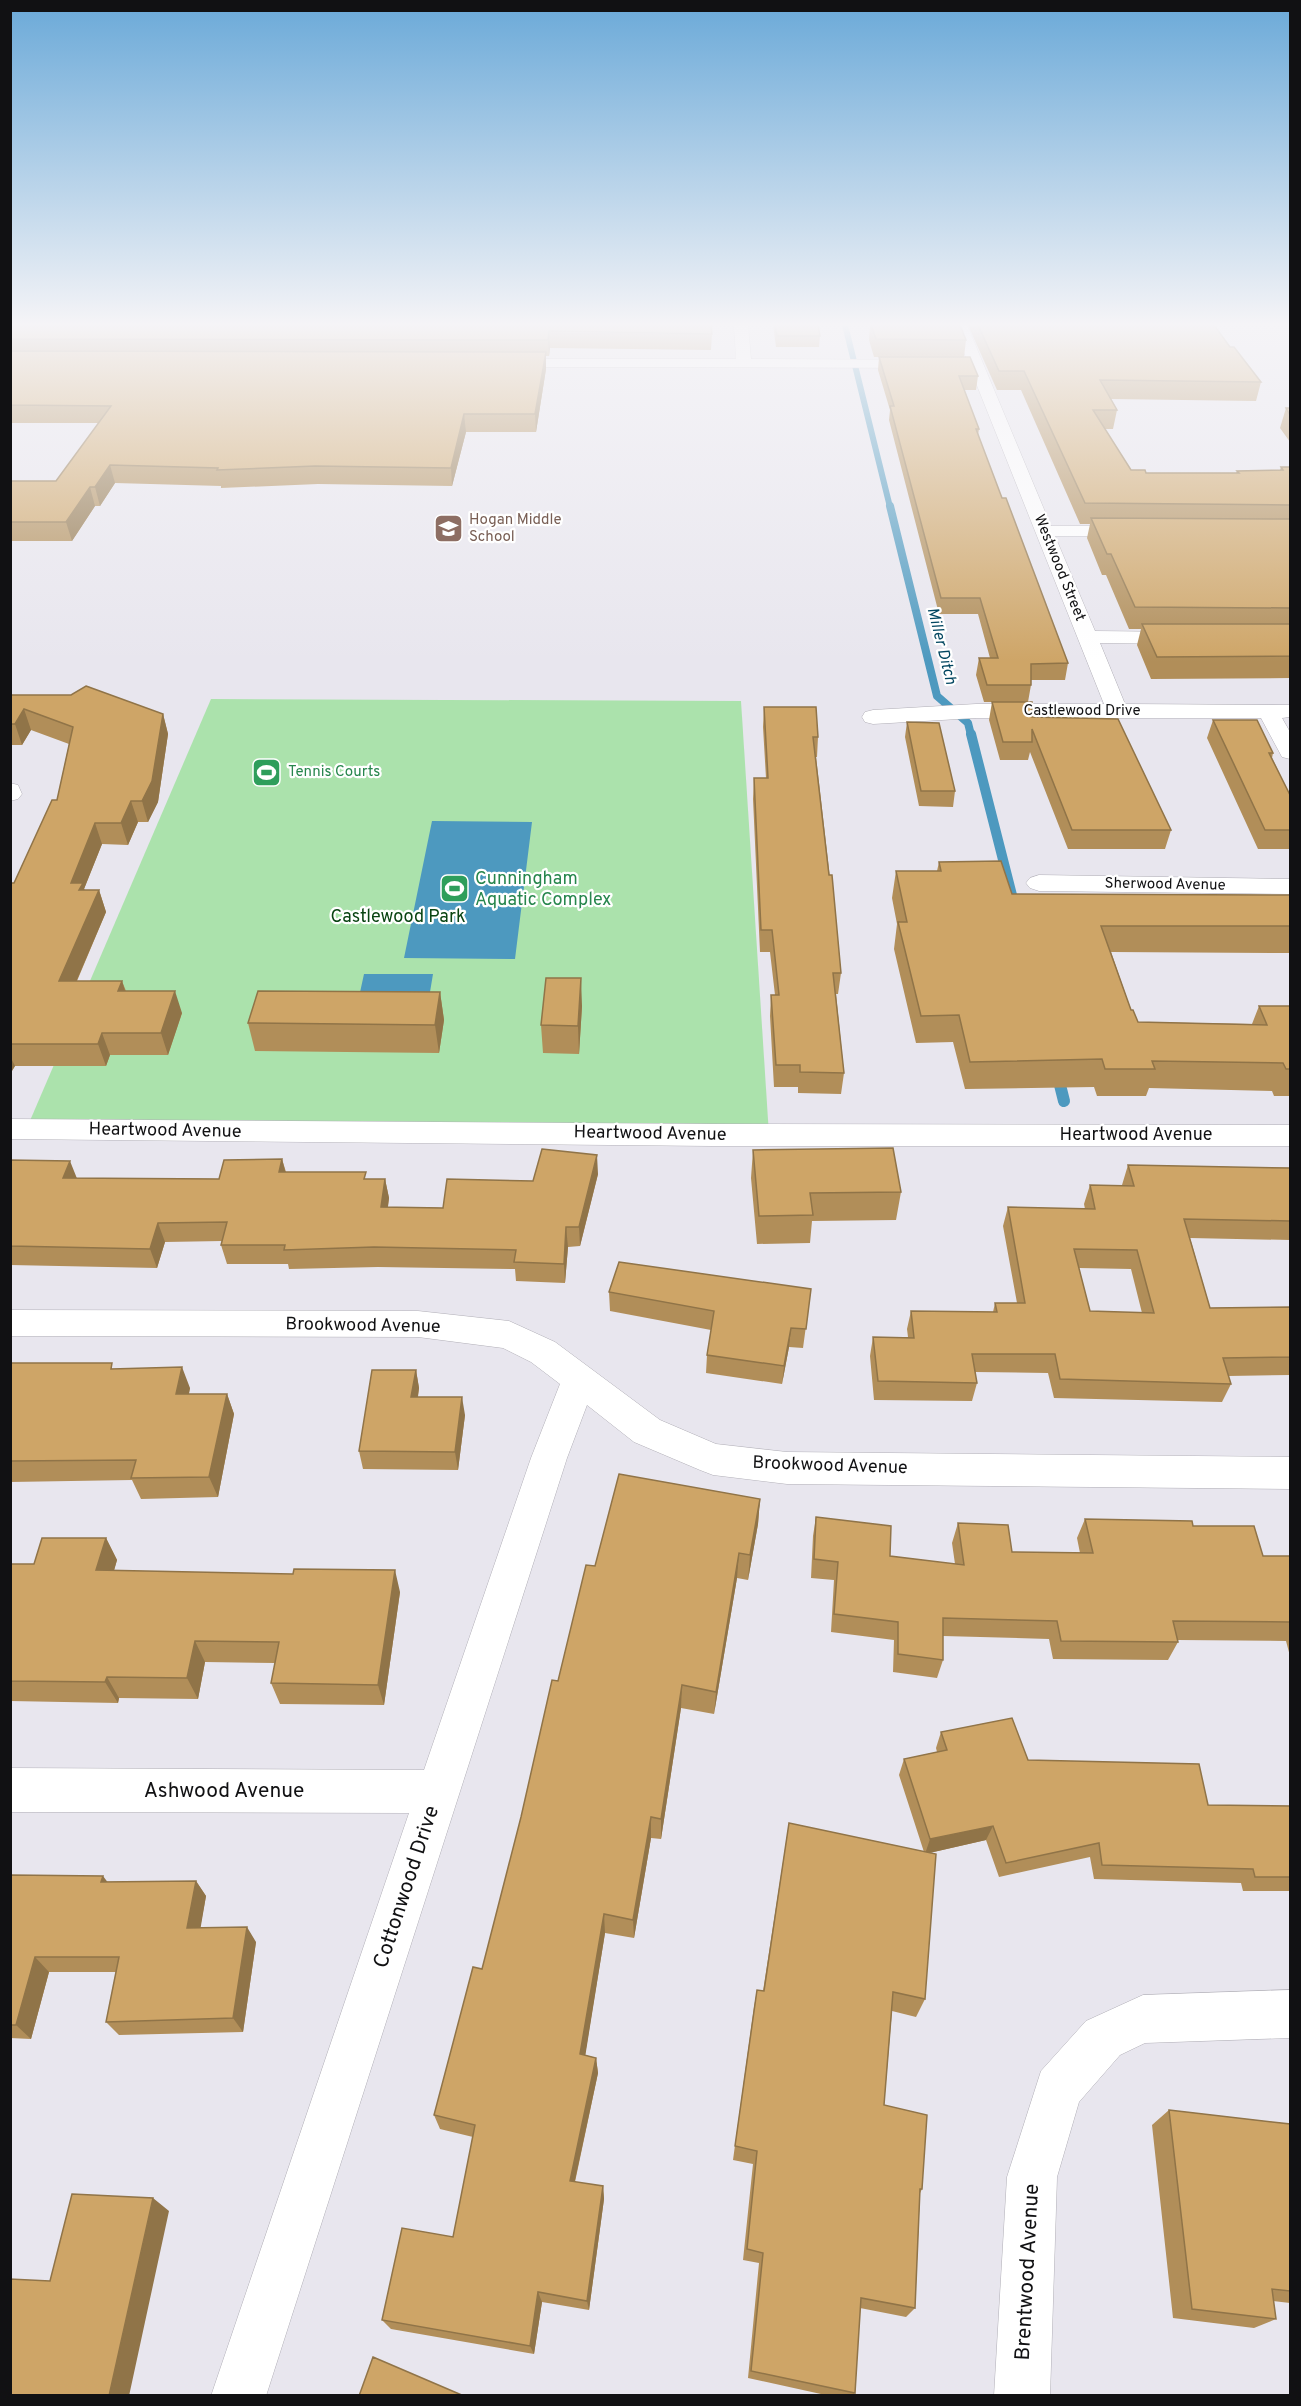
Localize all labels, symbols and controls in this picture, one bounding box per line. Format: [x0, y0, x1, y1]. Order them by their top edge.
place label: Hogan Middle School [469, 511, 561, 547]
street label: Westwood Street [1029, 512, 1089, 624]
school or university icon: Hogan Middle School [432, 513, 464, 545]
water label: Miller Ditch [922, 605, 960, 687]
street label: Castlewood Drive [1024, 702, 1140, 721]
sports icon: Tennis Courts [251, 756, 283, 788]
place label: Tennis Courts [288, 763, 380, 782]
place label: Cunningham Aquatic Complex [475, 868, 611, 912]
sports icon: Cunningham Aquatic Complex [438, 873, 470, 905]
street label: Sherwood Avenue [1104, 874, 1226, 896]
park label: Castlewood Park [331, 906, 465, 929]
street label: Heartwood Avenue [88, 1118, 242, 1144]
street label: Heartwood Avenue [573, 1121, 727, 1147]
street label: Heartwood Avenue [1060, 1124, 1212, 1147]
street label: Brookwood Avenue [285, 1313, 441, 1339]
street label: Brookwood Avenue [752, 1452, 908, 1480]
street label: Ashwood Avenue [144, 1778, 304, 1805]
street label: Cottonwood Drive [368, 1802, 446, 1972]
street label: Brentwood Avenue [1010, 2183, 1046, 2361]

